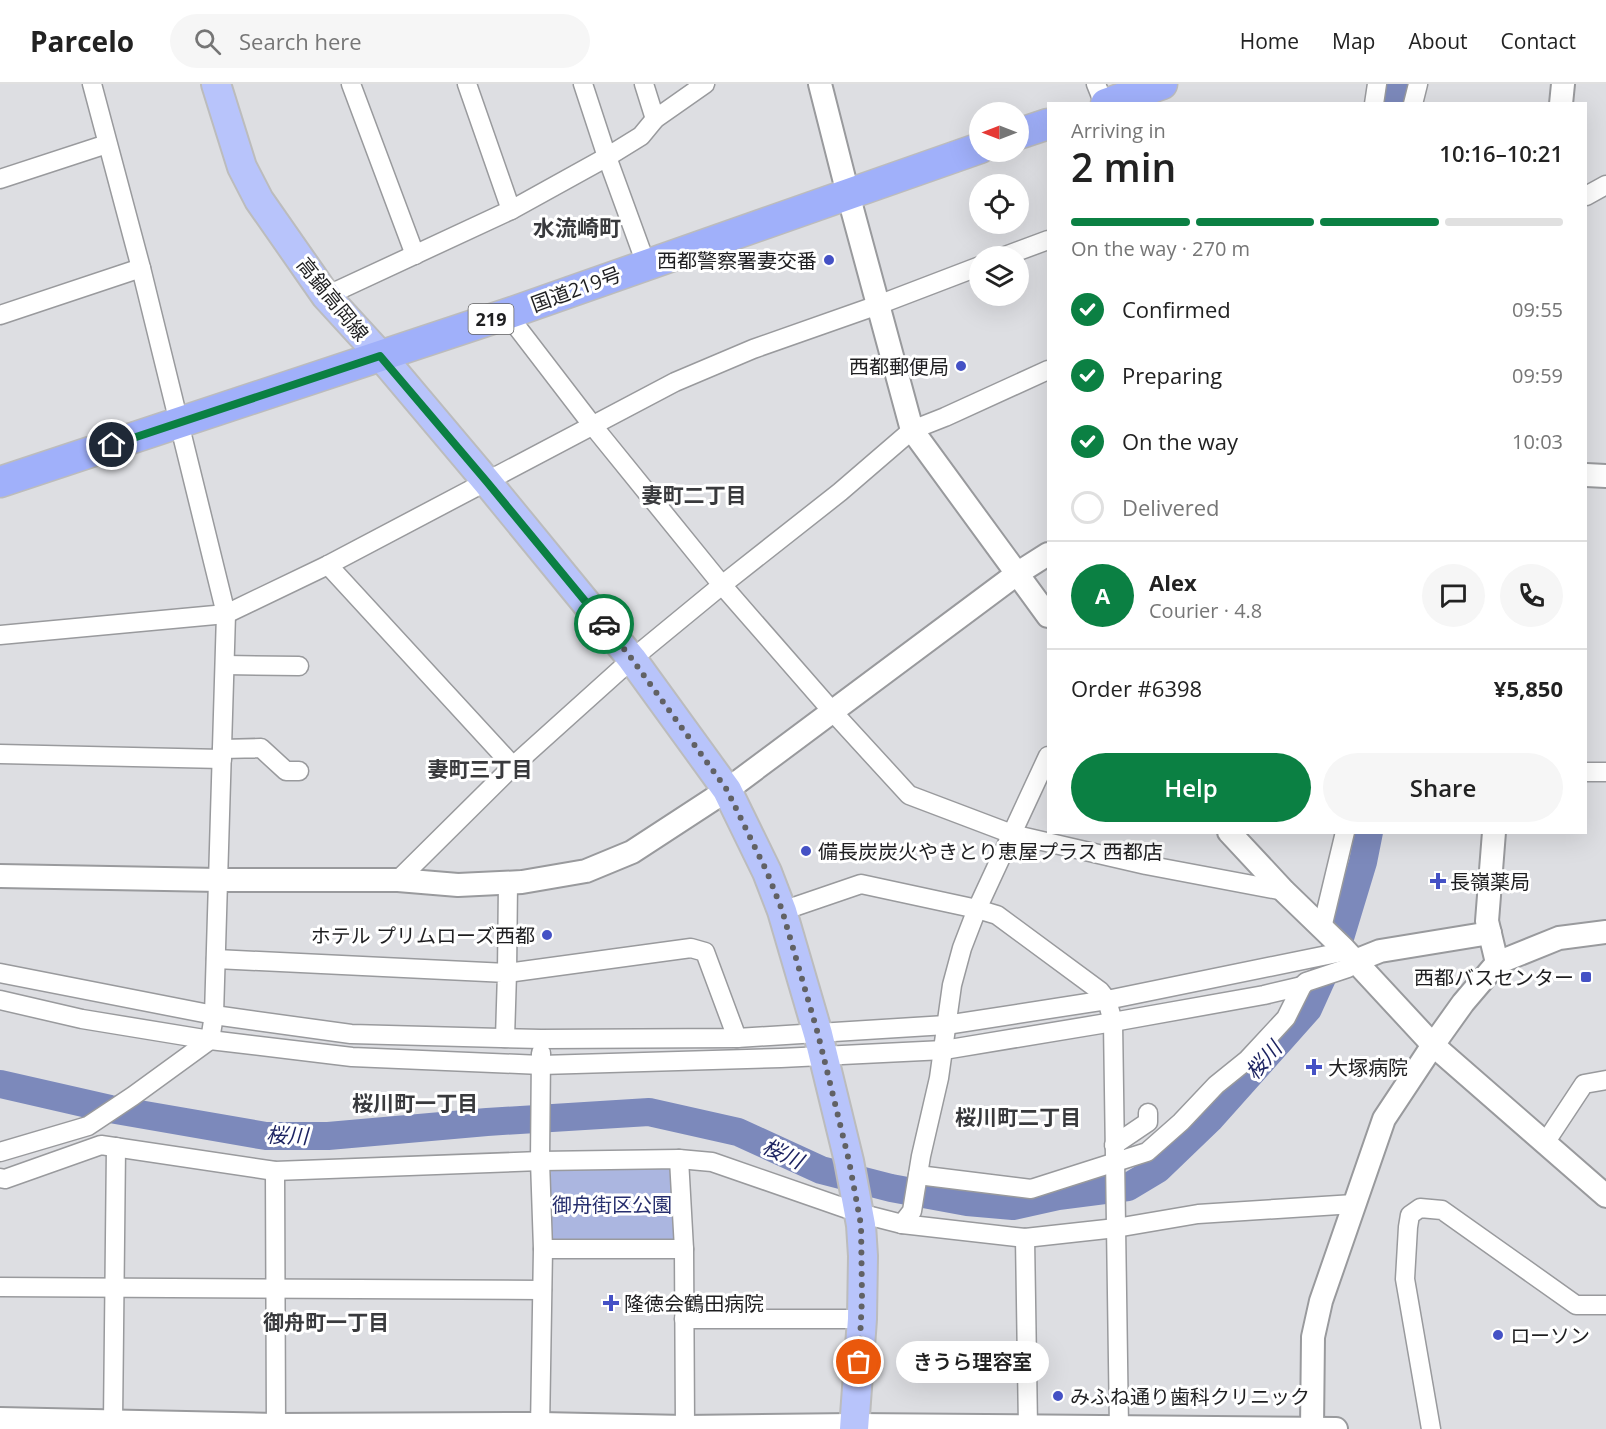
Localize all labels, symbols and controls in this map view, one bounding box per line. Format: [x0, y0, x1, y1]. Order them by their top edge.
search box [170, 14, 590, 68]
text: Parcelo [30, 22, 134, 60]
icon: search [191, 25, 224, 58]
text: Search here [239, 26, 362, 56]
text: Home [1240, 27, 1299, 55]
text: Map [1332, 27, 1375, 55]
text: About [1408, 27, 1468, 55]
text: Contact [1501, 27, 1576, 55]
north arrow [969, 102, 1029, 162]
map controls [969, 102, 1029, 306]
text: Arriving in [1071, 117, 1166, 144]
text: 10:16–10:21 [1439, 138, 1563, 168]
text: 2 min [1071, 140, 1176, 193]
button: locate [969, 174, 1029, 234]
district label: 水流崎町 [533, 212, 621, 242]
text: On the way · 270 m [1071, 235, 1250, 262]
button: layers [969, 246, 1029, 306]
place label: 西都警察署妻交番 [657, 247, 817, 274]
street label: 高鍋高岡線 [291, 252, 375, 346]
marker: 西都警察署妻交番 [822, 253, 836, 267]
street label: 国道219号 [527, 260, 625, 318]
icon: check [1071, 293, 1104, 326]
text: Confirmed [1122, 294, 1231, 324]
text: 09:55 [1512, 296, 1563, 323]
road number: 219 [468, 304, 514, 334]
place label: 西都郵便局 [849, 353, 949, 380]
marker: 西都郵便局 [954, 359, 968, 373]
icon: check [1071, 359, 1104, 392]
text: Preparing [1122, 360, 1222, 390]
text: 09:59 [1512, 362, 1563, 389]
pin [86, 419, 137, 470]
icon: check [1071, 425, 1104, 458]
text: On the way [1122, 426, 1238, 456]
icon: home [95, 428, 128, 461]
text: 10:03 [1512, 428, 1563, 455]
district label: 妻町二丁目 [642, 481, 747, 509]
text: Delivered [1122, 492, 1220, 522]
button: chat [1422, 564, 1485, 627]
button: phone [1500, 564, 1563, 627]
text: Alex [1149, 567, 1197, 597]
text: A [1095, 580, 1110, 610]
courier [574, 594, 634, 654]
text: Courier · 4.8 [1149, 597, 1262, 624]
icon: car [588, 608, 621, 641]
text: Order #6398 [1071, 673, 1202, 703]
text: ¥5,850 [1494, 673, 1563, 703]
button: Help [1071, 753, 1311, 822]
button: Share [1323, 753, 1563, 822]
district label: 妻町三丁目 [428, 755, 533, 783]
place label: 備長炭炭火やきとり恵屋プラス 西都店 [818, 838, 1163, 865]
marker: 備長炭炭火やきとり恵屋プラス 西都店 [799, 844, 813, 858]
place label: 長嶺薬局 [1450, 868, 1530, 895]
marker: 長嶺薬局 [1431, 874, 1445, 888]
place label: ホテル プリムローズ西都 [311, 922, 535, 949]
marker: ホテル プリムローズ西都 [540, 928, 554, 942]
place label: 西都バスセンター [1414, 964, 1574, 991]
marker: 西都バスセンター [1579, 970, 1593, 984]
water label: 桜川 [1239, 1033, 1289, 1085]
place label: 大塚病院 [1328, 1054, 1408, 1081]
marker: 大塚病院 [1305, 1058, 1323, 1076]
district label: 桜川町一丁目 [352, 1089, 478, 1117]
district label: 桜川町二丁目 [955, 1103, 1081, 1131]
water label: 桜川 [266, 1120, 310, 1150]
water label: 桜川 [758, 1131, 810, 1175]
park label: 御舟街区公園 [552, 1191, 672, 1218]
place label: 隆徳会鶴田病院 [624, 1290, 764, 1317]
marker: 隆徳会鶴田病院 [602, 1294, 620, 1312]
district label: 御舟町一丁目 [263, 1308, 389, 1336]
place label: ローソン [1510, 1322, 1590, 1349]
marker: ローソン [1491, 1328, 1505, 1342]
pin [833, 1336, 884, 1387]
callout: きうら理容室 [895, 1341, 1048, 1383]
icon: bag [842, 1345, 875, 1378]
text: きうら理容室 [913, 1348, 1032, 1375]
place label: みふね通り歯科クリニック [1070, 1383, 1310, 1410]
marker: みふね通り歯科クリニック [1051, 1389, 1065, 1403]

